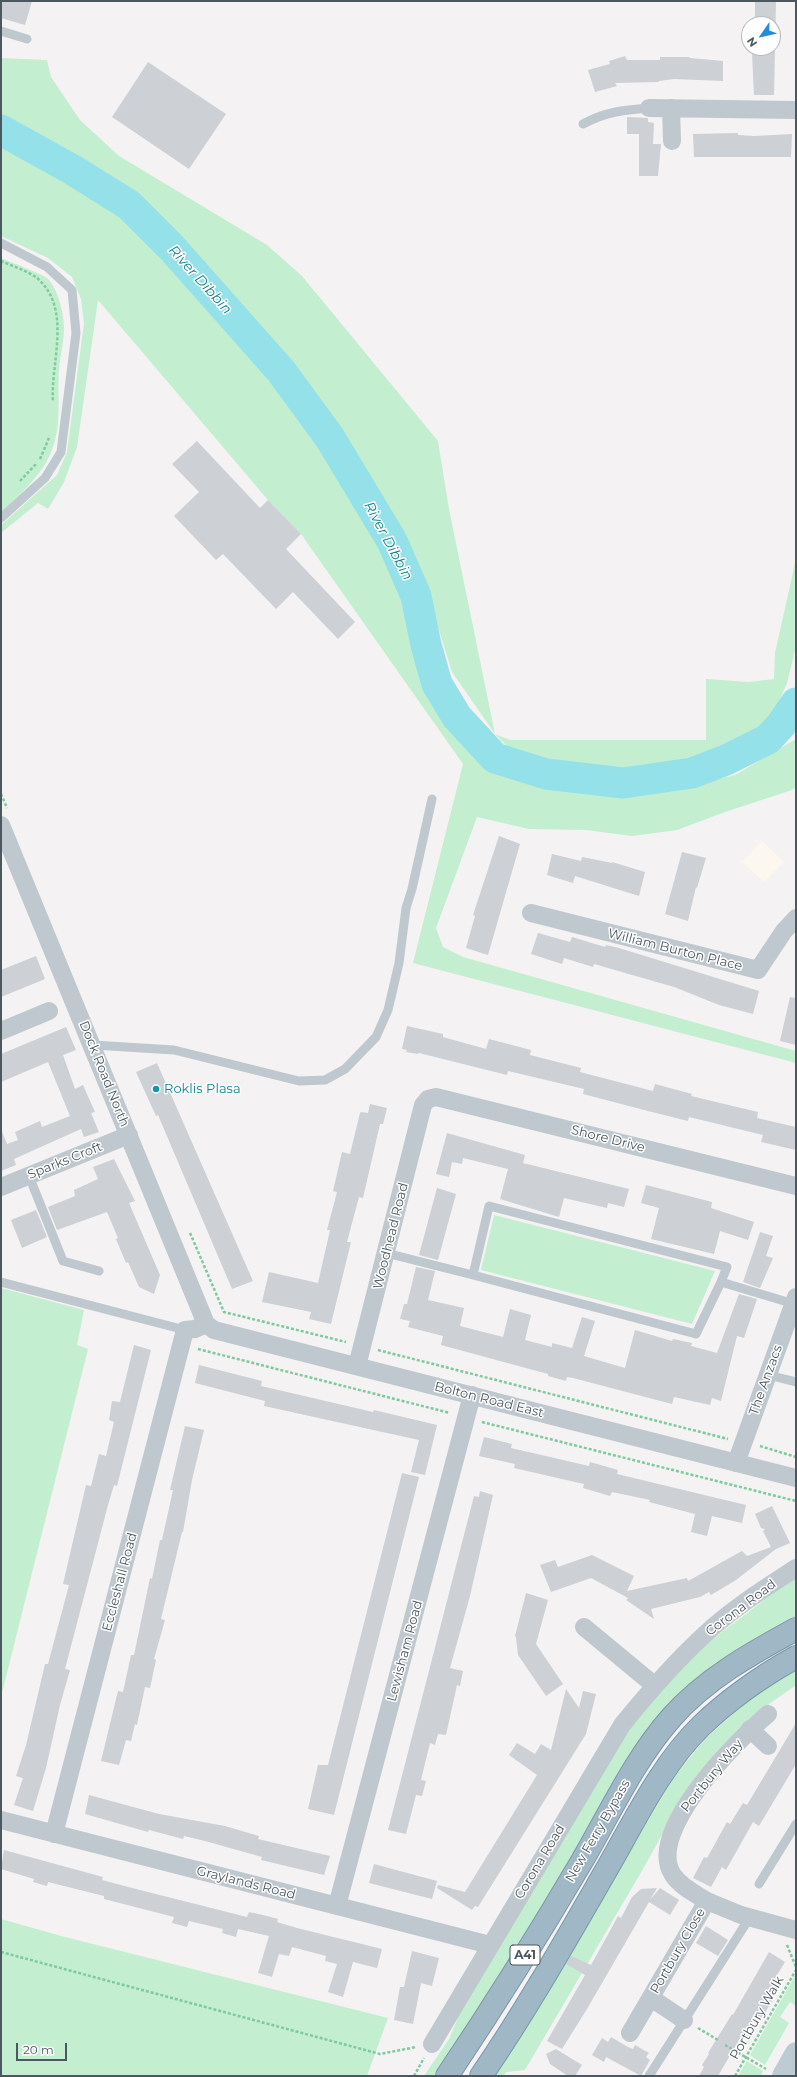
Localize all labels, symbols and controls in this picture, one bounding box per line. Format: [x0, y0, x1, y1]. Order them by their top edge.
north arrow [741, 16, 781, 56]
text: N [744, 35, 760, 50]
water label: River Dibbin [165, 242, 235, 318]
water label: River Dibbin [360, 499, 416, 583]
street label: William Burton Place [606, 926, 744, 974]
street label: Dock Road North [76, 1019, 132, 1129]
place label: Roklis Plasa [164, 1081, 241, 1097]
marker: Roklis Plasa [151, 1084, 161, 1094]
street label: Shore Drive [570, 1122, 646, 1156]
street label: Sparks Croft [25, 1139, 105, 1183]
street label: Woodhead Road [370, 1181, 412, 1291]
street label: The Anzacs [746, 1343, 786, 1417]
street label: Bolton Road East [433, 1379, 545, 1421]
street label: Eccleshall Road [99, 1531, 141, 1633]
street label: Corona Road [703, 1576, 779, 1640]
street label: Lewisham Road [384, 1599, 426, 1703]
street label: Portbury Way [678, 1736, 746, 1816]
street label: New Ferry Bypass [562, 1777, 634, 1885]
street label: Corona Road [512, 1822, 568, 1902]
street label: Graylands Road [195, 1863, 297, 1903]
street label: Portbury Close [647, 1905, 709, 1997]
road number: A41 [510, 1945, 540, 1965]
street label: Portbury Walk [727, 1973, 787, 2063]
scale bar [18, 2035, 69, 2061]
text: 20 m [23, 2042, 54, 2057]

